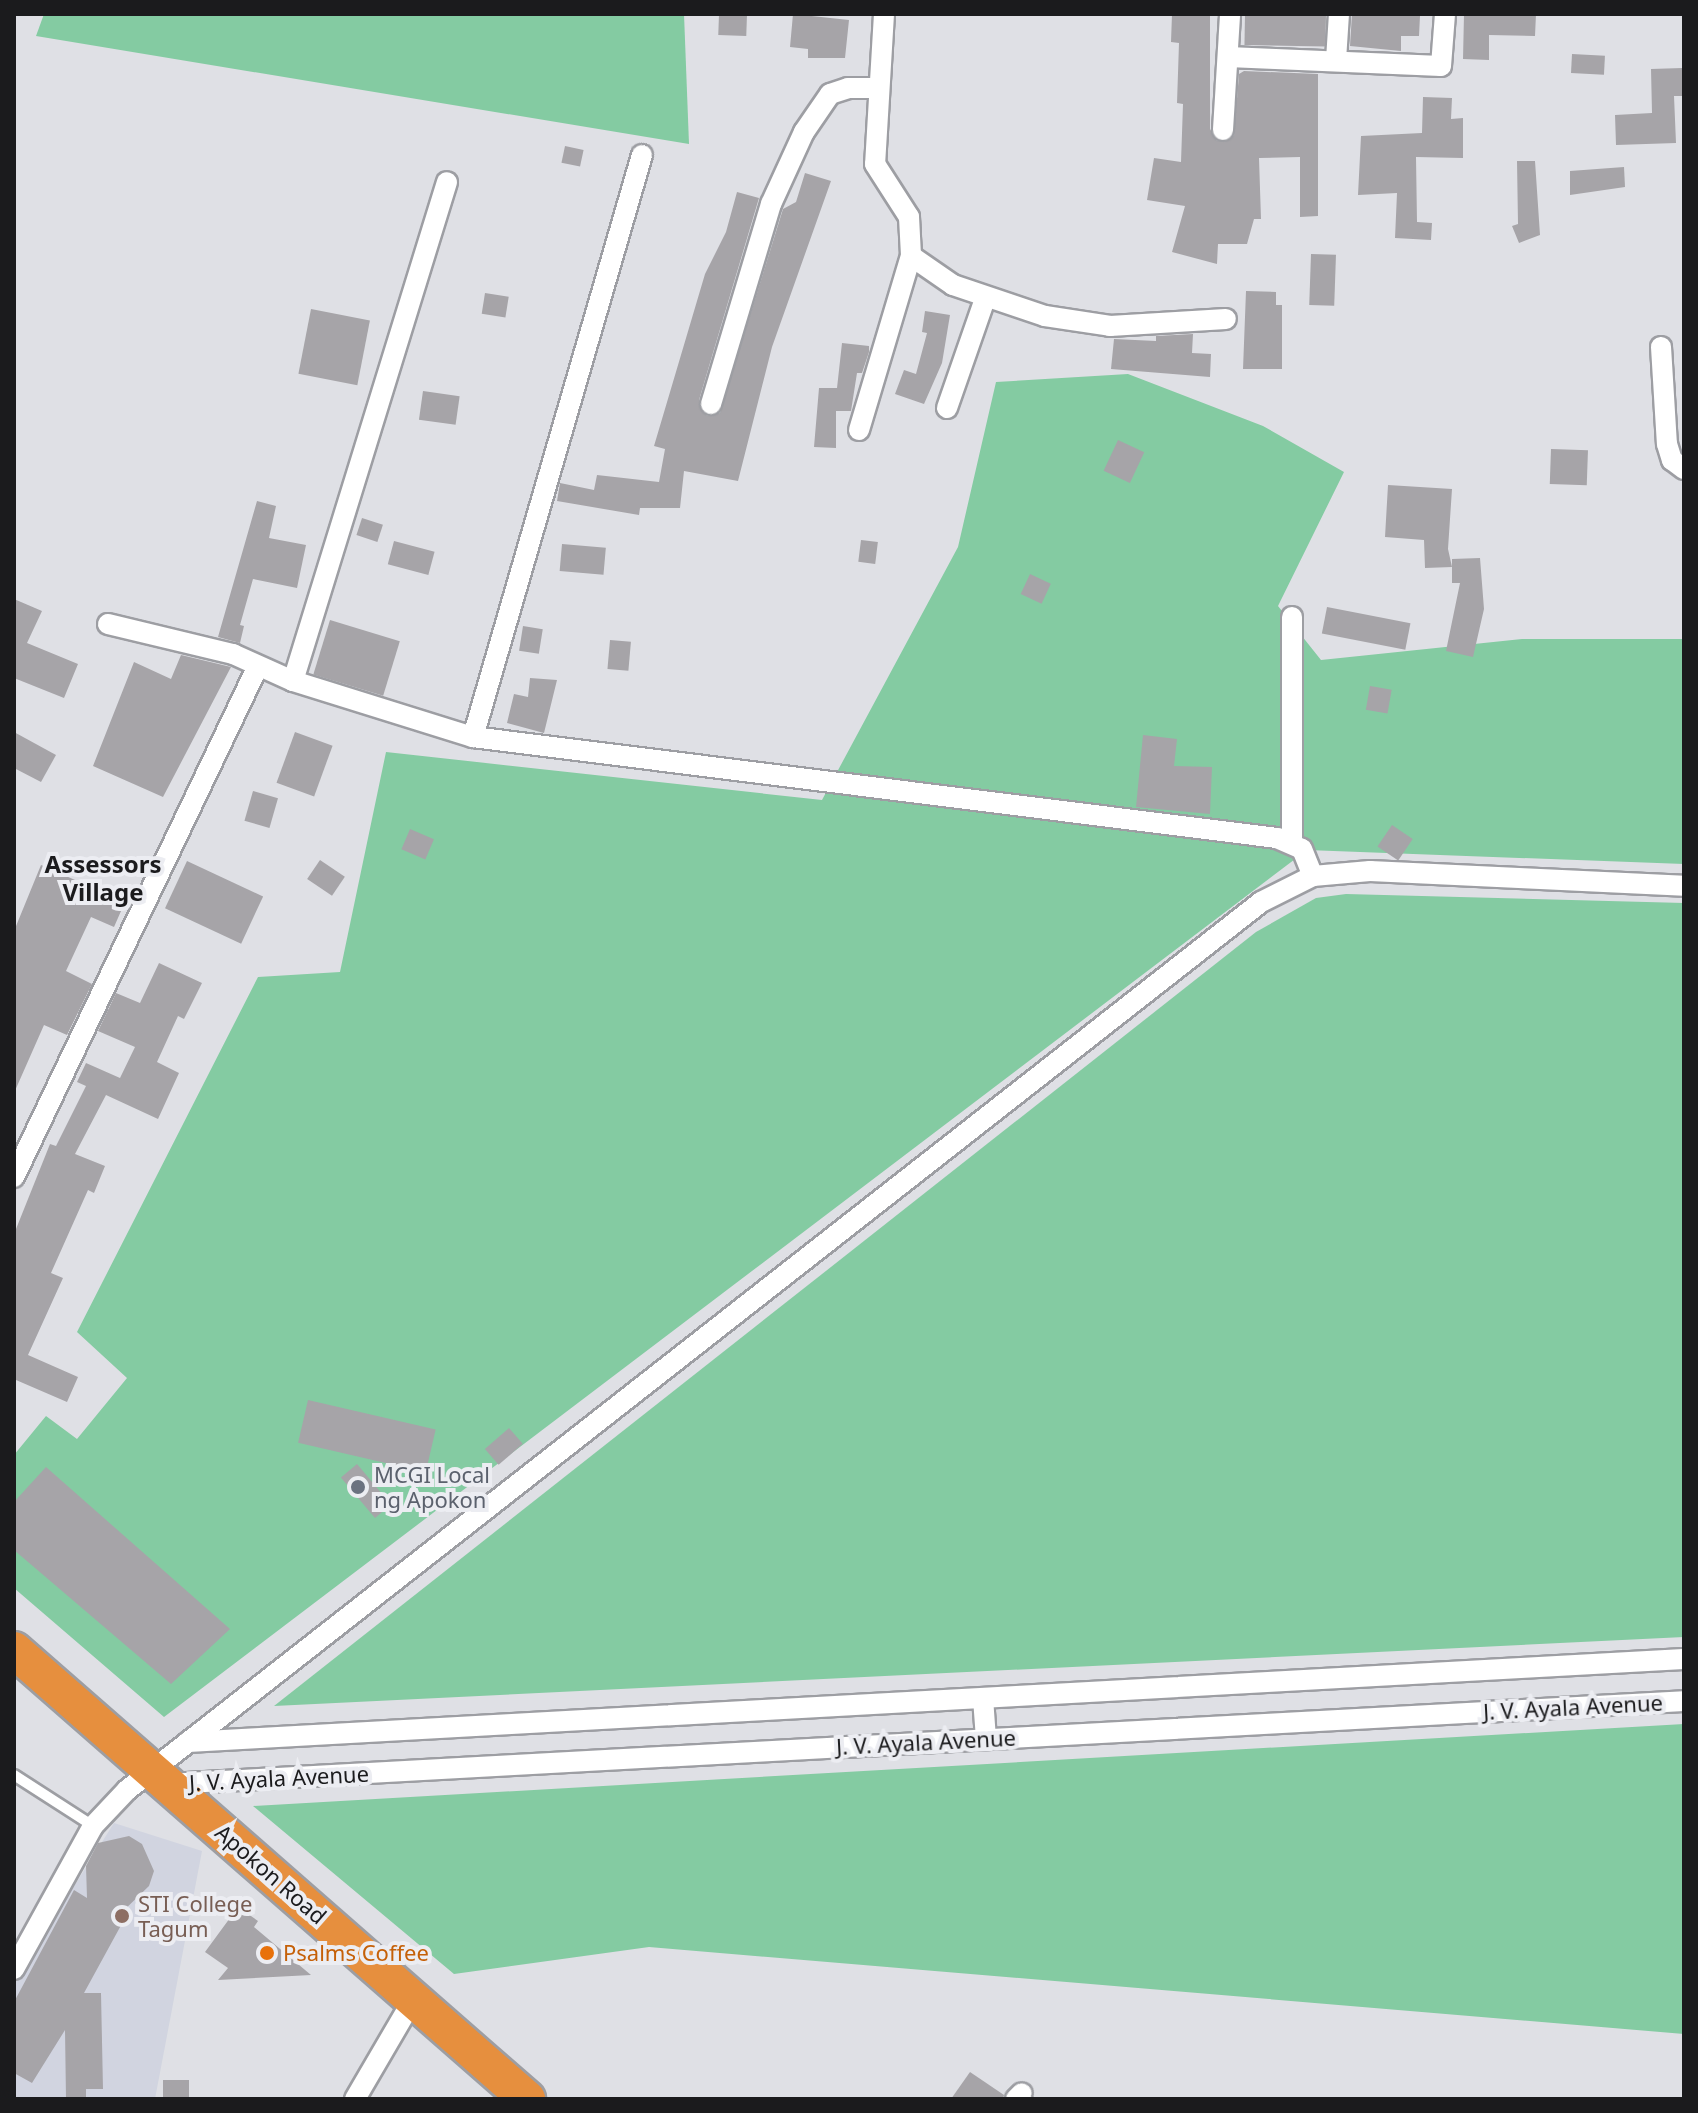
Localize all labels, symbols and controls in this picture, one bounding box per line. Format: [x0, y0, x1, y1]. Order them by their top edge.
district label: Assessors Village [45, 850, 161, 906]
place label: MCGI Local ng Apokon [374, 1461, 490, 1512]
marker: MCGI Local ng Apokon [349, 1478, 367, 1496]
street label: J. V. Ayala Avenue [1482, 1689, 1664, 1725]
street label: J. V. Ayala Avenue [835, 1724, 1017, 1760]
street label: J. V. Ayala Avenue [188, 1760, 370, 1796]
street label: Apokon Road [210, 1819, 332, 1929]
place label: STI College Tagum [138, 1890, 252, 1942]
marker: STI College Tagum [113, 1907, 131, 1925]
place label: Psalms Coffee [283, 1940, 429, 1966]
marker: Psalms Coffee [258, 1944, 276, 1962]

